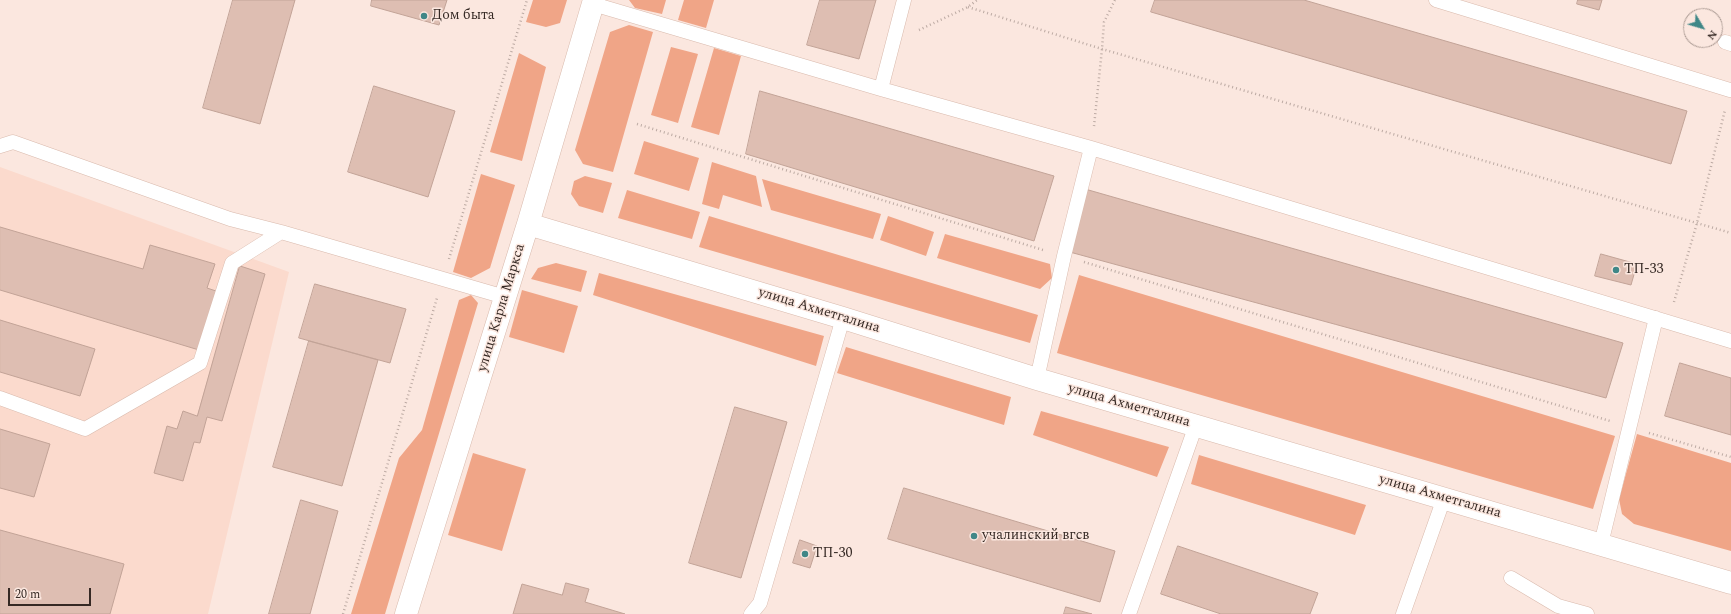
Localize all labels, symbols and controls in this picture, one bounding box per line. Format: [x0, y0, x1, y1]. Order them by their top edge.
place label: Дом быта [432, 8, 495, 24]
north arrow [1683, 8, 1723, 48]
marker: Дом быта [419, 11, 429, 21]
text: N [1703, 26, 1722, 44]
street label: улица Карла Маркса [475, 242, 529, 374]
place label: ТП-33 [1624, 262, 1664, 278]
marker: ТП-33 [1611, 265, 1621, 275]
street label: улица Ахметгалина [756, 285, 882, 337]
street label: улица Ахметгалина [1066, 381, 1192, 431]
street label: улица Ахметгалина [1377, 472, 1503, 522]
place label: учалинский вгсв [982, 528, 1089, 544]
marker: учалинский вгсв [969, 531, 979, 541]
place label: ТП-30 [813, 546, 853, 562]
marker: ТП-30 [800, 549, 810, 559]
scale bar [10, 580, 93, 606]
text: 20 m [15, 585, 40, 604]

